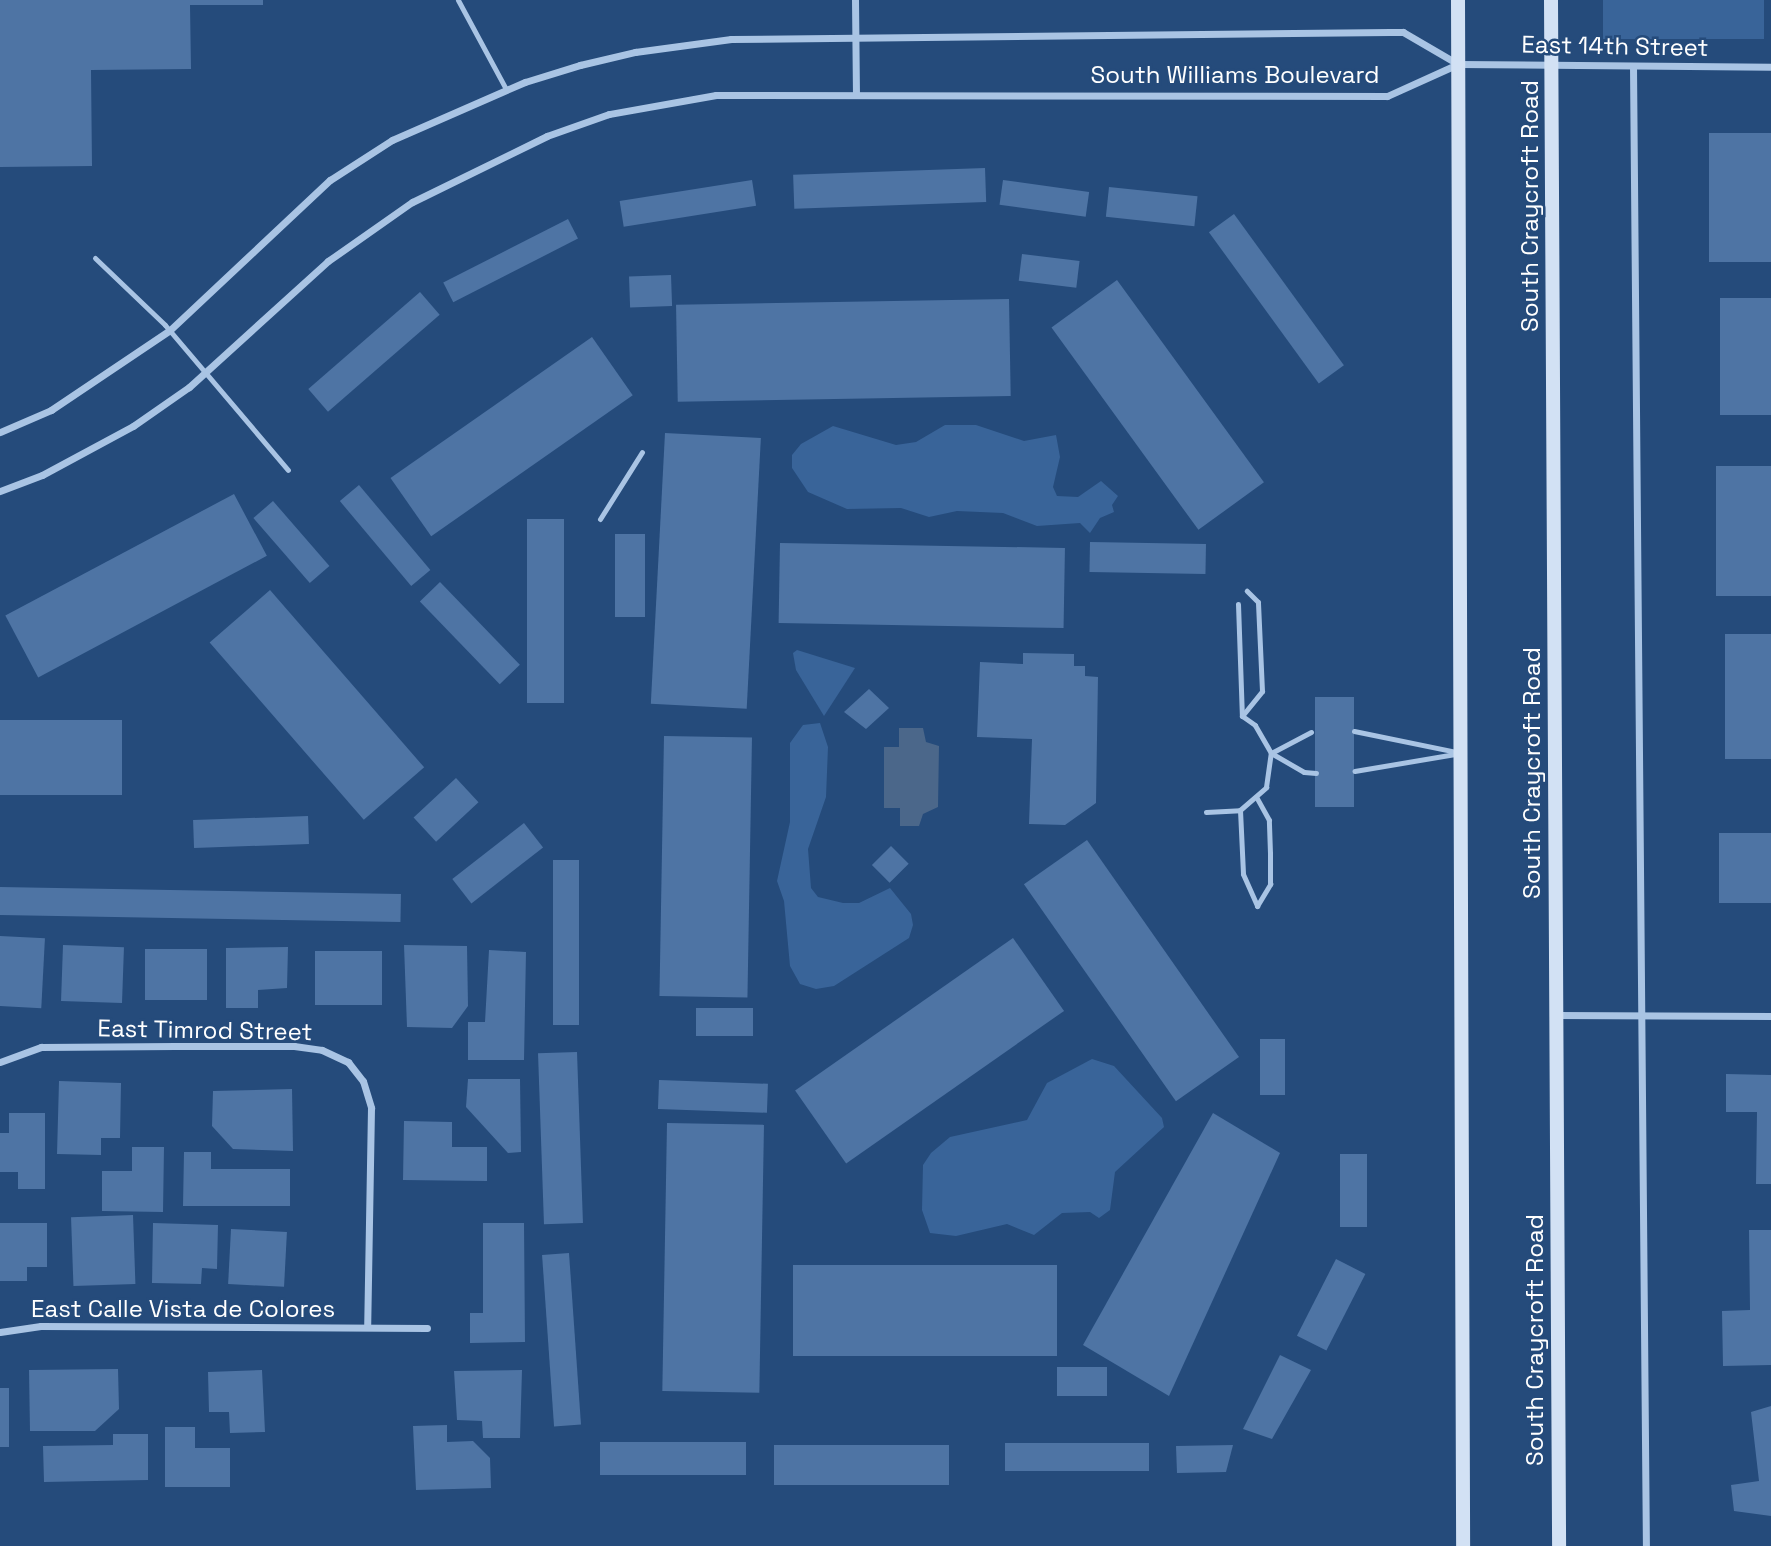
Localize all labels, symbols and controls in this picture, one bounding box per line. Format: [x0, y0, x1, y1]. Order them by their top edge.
street label: East 14th Street [1521, 30, 1709, 62]
street label: South Williams Boulevard [1090, 61, 1380, 89]
street label: South Craycroft Road [1516, 80, 1544, 332]
street label: South Craycroft Road [1518, 647, 1546, 899]
street label: East Timrod Street [97, 1014, 313, 1046]
street label: South Craycroft Road [1521, 1214, 1549, 1466]
street label: East Calle Vista de Colores [31, 1295, 335, 1323]

